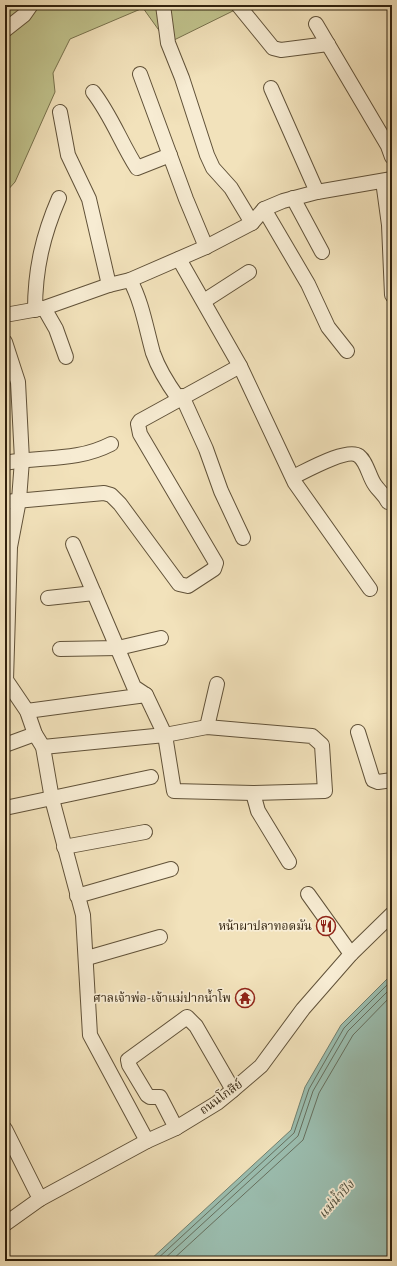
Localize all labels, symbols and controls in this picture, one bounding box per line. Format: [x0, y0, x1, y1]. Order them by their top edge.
restaurant icon: หน้าผาปลาทอดมัน [315, 915, 337, 937]
place label: หน้าผาปลาทอดมัน [218, 918, 312, 934]
temple icon: ศาลเจ้าพ่อ-เจ้าแม่ปากน้ำโพ [234, 987, 256, 1009]
place label: ศาลเจ้าพ่อ-เจ้าแม่ปากน้ำโพ [93, 989, 231, 1006]
street label: ถนนโกสีย์ [196, 1075, 246, 1118]
water label: แม่น้ำปิง [313, 1175, 358, 1222]

